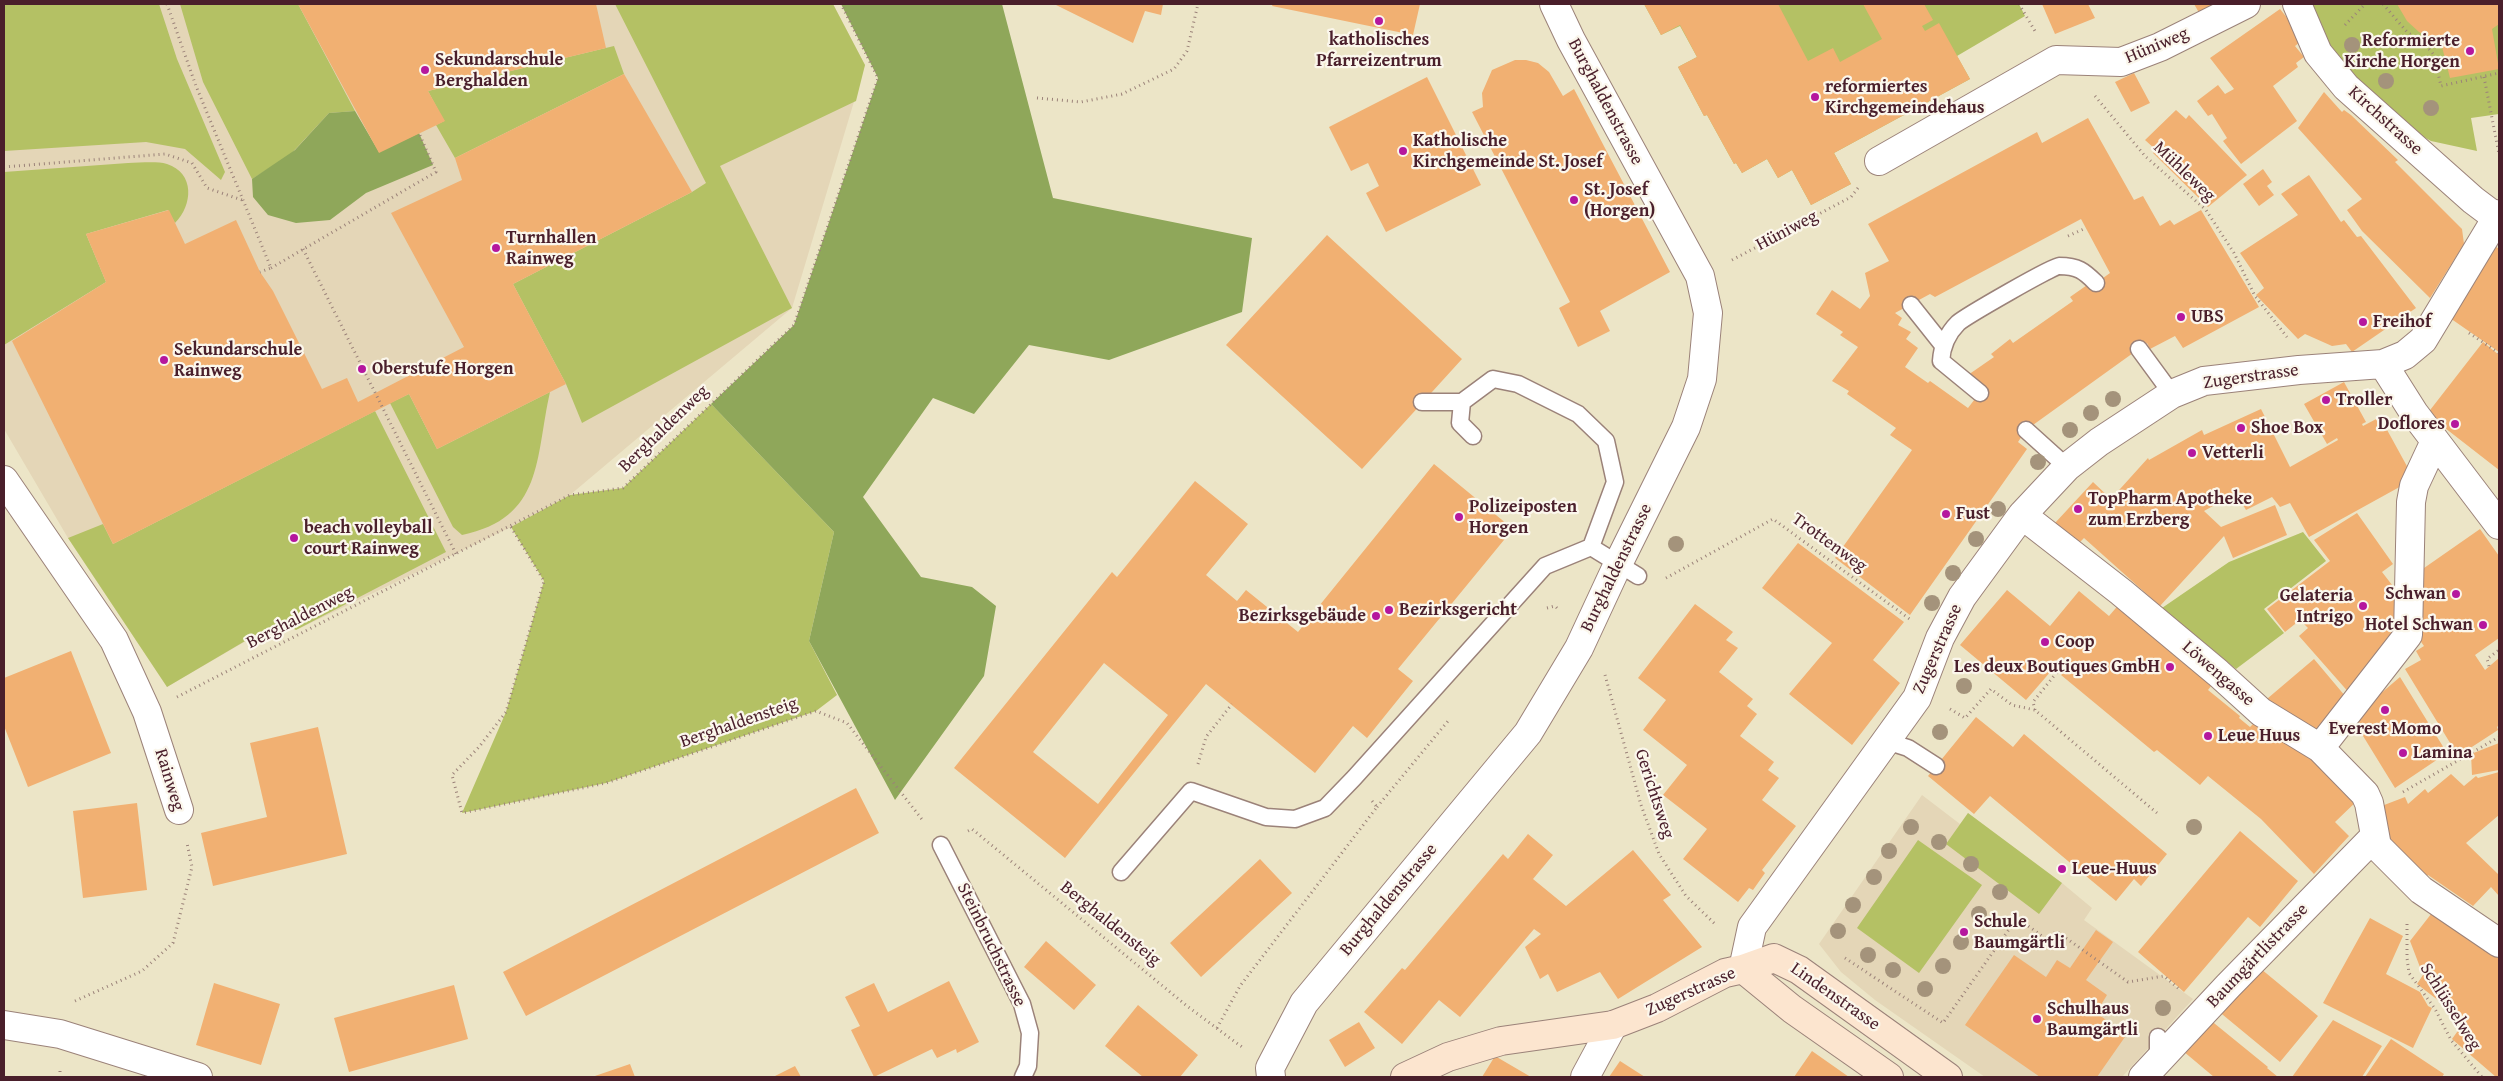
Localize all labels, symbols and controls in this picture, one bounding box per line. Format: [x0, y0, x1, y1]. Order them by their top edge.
marker: katholisches Pfarreizentrum [1373, 15, 1385, 27]
street label: Hüniweg [2122, 23, 2192, 69]
place label: katholisches Pfarreizentrum [1316, 29, 1442, 72]
place label: Reformierte Kirche Horgen [2344, 30, 2460, 72]
street label: Burghaldenstrasse [1563, 35, 1647, 169]
marker: Reformierte Kirche Horgen [2464, 45, 2476, 57]
place label: Sekundarschule Berghalden [435, 49, 563, 92]
marker: Sekundarschule Berghalden [419, 64, 431, 76]
place label: reformiertes Kirchgemeindehaus [1825, 76, 1985, 118]
street label: Kirchstrasse [2343, 82, 2427, 160]
marker: reformiertes Kirchgemeindehaus [1809, 91, 1821, 103]
place label: Katholische Kirchgemeinde St. Josef [1413, 130, 1603, 172]
street label: Mühleweg [2148, 137, 2220, 207]
marker: Katholische Kirchgemeinde St. Josef [1397, 145, 1409, 157]
place label: St. Josef (Horgen) [1584, 179, 1655, 222]
marker: St. Josef (Horgen) [1568, 194, 1580, 206]
street label: Hüniweg [1752, 206, 1822, 256]
place label: Turnhallen Rainweg [506, 227, 596, 270]
marker: Turnhallen Rainweg [490, 242, 502, 254]
place label: UBS [2191, 306, 2224, 328]
marker: UBS [2175, 311, 2187, 323]
place label: Freihof [2373, 311, 2431, 333]
marker: Freihof [2357, 316, 2369, 328]
place label: Sekundarschule Rainweg [174, 339, 302, 382]
marker: Sekundarschule Rainweg [158, 354, 170, 366]
place label: Oberstufe Horgen [372, 358, 514, 380]
street label: Zugerstrasse [2202, 360, 2300, 394]
marker: Oberstufe Horgen [356, 363, 368, 375]
street label: Berghaldenweg [615, 381, 713, 477]
place label: Troller [2336, 389, 2392, 411]
marker: Troller [2320, 394, 2332, 406]
place label: Doflores [2378, 413, 2445, 435]
place label: Shoe Box [2251, 417, 2323, 439]
marker: Doflores [2449, 418, 2461, 430]
marker: Shoe Box [2235, 422, 2247, 434]
place label: Vetterli [2202, 442, 2264, 464]
marker: Vetterli [2186, 447, 2198, 459]
place label: TopPharm Apotheke zum Erzberg [2088, 488, 2252, 530]
place label: Polizeiposten Horgen [1469, 496, 1577, 538]
street label: Burghaldenstrasse [1577, 500, 1657, 636]
place label: Fust [1956, 503, 1990, 525]
marker: TopPharm Apotheke zum Erzberg [2072, 503, 2084, 515]
marker: Fust [1940, 508, 1952, 520]
street label: Trottenweg [1787, 509, 1871, 577]
marker: Polizeiposten Horgen [1453, 511, 1465, 523]
place label: beach volleyball court Rainweg [304, 517, 432, 560]
marker: beach volleyball court Rainweg [288, 532, 300, 544]
street label: Berghaldenweg [243, 582, 357, 654]
place label: Schwan [2385, 583, 2446, 605]
place label: Gelateria Intrigo [2280, 585, 2353, 628]
marker: Schwan [2450, 588, 2462, 600]
place label: Bezirksgericht [1399, 599, 1517, 621]
marker: Gelateria Intrigo [2357, 600, 2369, 612]
street label: Zugerstrasse [1909, 601, 1967, 697]
marker: Bezirksgericht [1383, 604, 1395, 616]
place label: Bezirksgebäude [1239, 605, 1366, 627]
marker: Bezirksgebäude [1370, 610, 1382, 622]
place label: Hotel Schwan [2365, 614, 2473, 636]
marker: Hotel Schwan [2477, 619, 2489, 631]
place label: Coop [2055, 631, 2095, 653]
marker: Coop [2039, 636, 2051, 648]
street label: Löwengasse [2177, 637, 2259, 711]
place label: Les deux Boutiques GmbH [1954, 656, 2160, 678]
marker: Les deux Boutiques GmbH [2164, 661, 2176, 673]
street label: Berghaldensteig [677, 693, 801, 753]
marker: Everest Momo [2379, 704, 2391, 716]
place label: Everest Momo [2329, 718, 2441, 740]
place label: Leue Huus [2218, 725, 2300, 747]
marker: Leue Huus [2202, 730, 2214, 742]
place label: Lamina [2413, 742, 2472, 764]
street label: Rainweg [149, 746, 189, 814]
street label: Gerichtsweg [1629, 747, 1679, 841]
marker: Lamina [2397, 747, 2409, 759]
street label: Burghaldenstrasse [1336, 839, 1442, 961]
place label: Leue-Huus [2072, 858, 2157, 880]
marker: Leue-Huus [2056, 863, 2068, 875]
street label: Berghaldensteig [1055, 877, 1165, 971]
street label: Steinbruchstrasse [952, 880, 1030, 1010]
street label: Baumgärtlistrasse [2203, 899, 2313, 1013]
place label: Schule Baumgärtli [1974, 911, 2065, 954]
marker: Schule Baumgärtli [1958, 926, 1970, 938]
street label: Lindenstrasse [1786, 958, 1884, 1036]
street label: Schlüsselweg [2415, 959, 2485, 1055]
street label: Zugerstrasse [1643, 963, 1739, 1021]
place label: Schulhaus Baumgärtli [2047, 998, 2138, 1040]
marker: Schulhaus Baumgärtli [2031, 1013, 2043, 1025]

